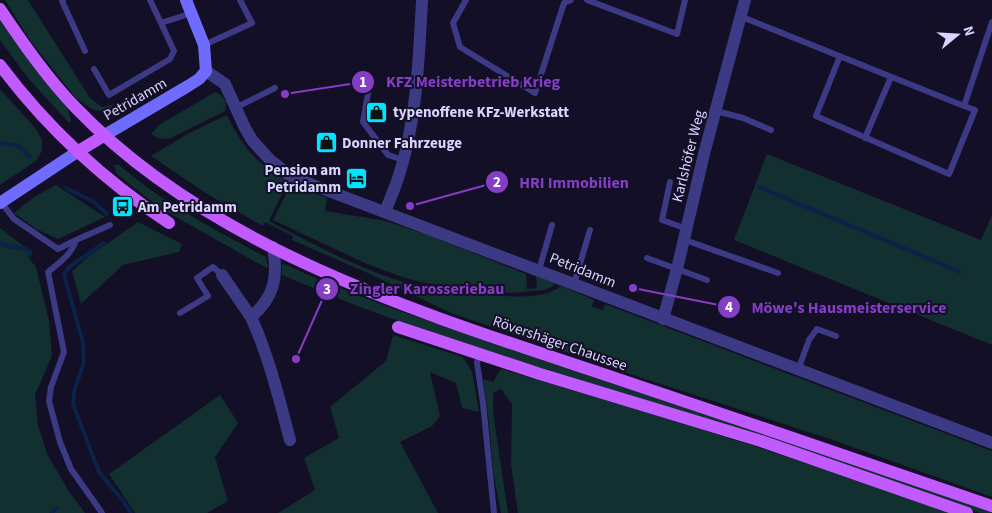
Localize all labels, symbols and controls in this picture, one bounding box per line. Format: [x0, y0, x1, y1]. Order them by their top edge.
north arrow [932, 10, 982, 60]
text: N [957, 24, 979, 39]
callout: KFZ Meisterbetrieb Krieg [351, 66, 570, 97]
text: KFZ Meisterbetrieb Krieg [386, 71, 560, 93]
text: 1 [359, 72, 367, 93]
street label: Petridamm [100, 73, 171, 126]
shop icon: typenoffene KFz-Werkstatt [365, 100, 389, 124]
place label: typenoffene KFz-Werkstatt [393, 102, 569, 123]
street label: Karlshöfer Weg [667, 107, 710, 204]
shop icon: Donner Fahrzeuge [314, 131, 338, 155]
place label: Donner Fahrzeuge [342, 133, 462, 154]
place label: Pension am Petridamm [265, 160, 341, 198]
hotel icon: Pension am Petridamm [345, 167, 369, 191]
callout: HRI Immobilien [484, 167, 639, 198]
text: 2 [493, 172, 501, 193]
text: HRI Immobilien [519, 172, 629, 194]
bus stop icon: Am Petridamm [110, 195, 134, 219]
place label: Am Petridamm [137, 197, 237, 218]
street label: Petridamm [546, 248, 619, 293]
callout: Zingler Karosseriebau [314, 273, 514, 304]
text: Zingler Karosseriebau [350, 278, 504, 300]
text: 3 [323, 279, 331, 300]
callout: Möwe's Hausmeisterservice [716, 292, 956, 323]
text: 4 [725, 297, 733, 318]
text: Möwe's Hausmeisterservice [751, 297, 947, 319]
street label: Rövershäger Chaussee [490, 311, 630, 376]

